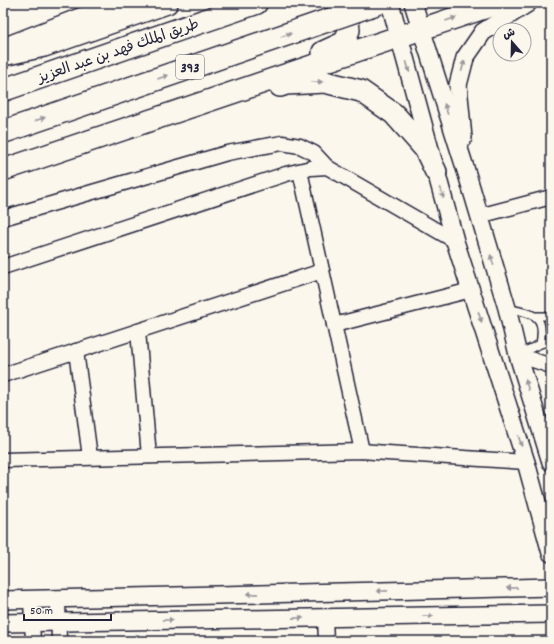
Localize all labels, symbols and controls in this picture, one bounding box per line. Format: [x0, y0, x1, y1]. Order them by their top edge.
street label: طريق الملك فهد بن عبد العزيز [33, 14, 202, 91]
one-way arrow [446, 16, 458, 22]
north arrow [492, 22, 532, 62]
text: ش [501, 25, 518, 44]
one-way arrow [280, 31, 292, 37]
road number: 393 [176, 55, 204, 79]
one-way arrow [460, 60, 466, 73]
one-way arrow [405, 62, 411, 74]
one-way arrow [157, 73, 169, 79]
one-way arrow [311, 79, 324, 85]
one-way arrow [443, 102, 449, 114]
one-way arrow [34, 116, 46, 122]
one-way arrow [439, 187, 445, 199]
one-way arrow [489, 253, 495, 265]
one-way arrow [477, 312, 483, 324]
one-way arrow [524, 379, 530, 391]
one-way arrow [517, 435, 523, 447]
one-way arrow [505, 585, 518, 591]
one-way arrow [375, 588, 388, 594]
one-way arrow [245, 591, 258, 597]
scale bar [24, 596, 111, 622]
text: 50 m [30, 603, 53, 620]
one-way arrow [422, 613, 435, 619]
one-way arrow [292, 615, 305, 621]
one-way arrow [162, 617, 175, 623]

